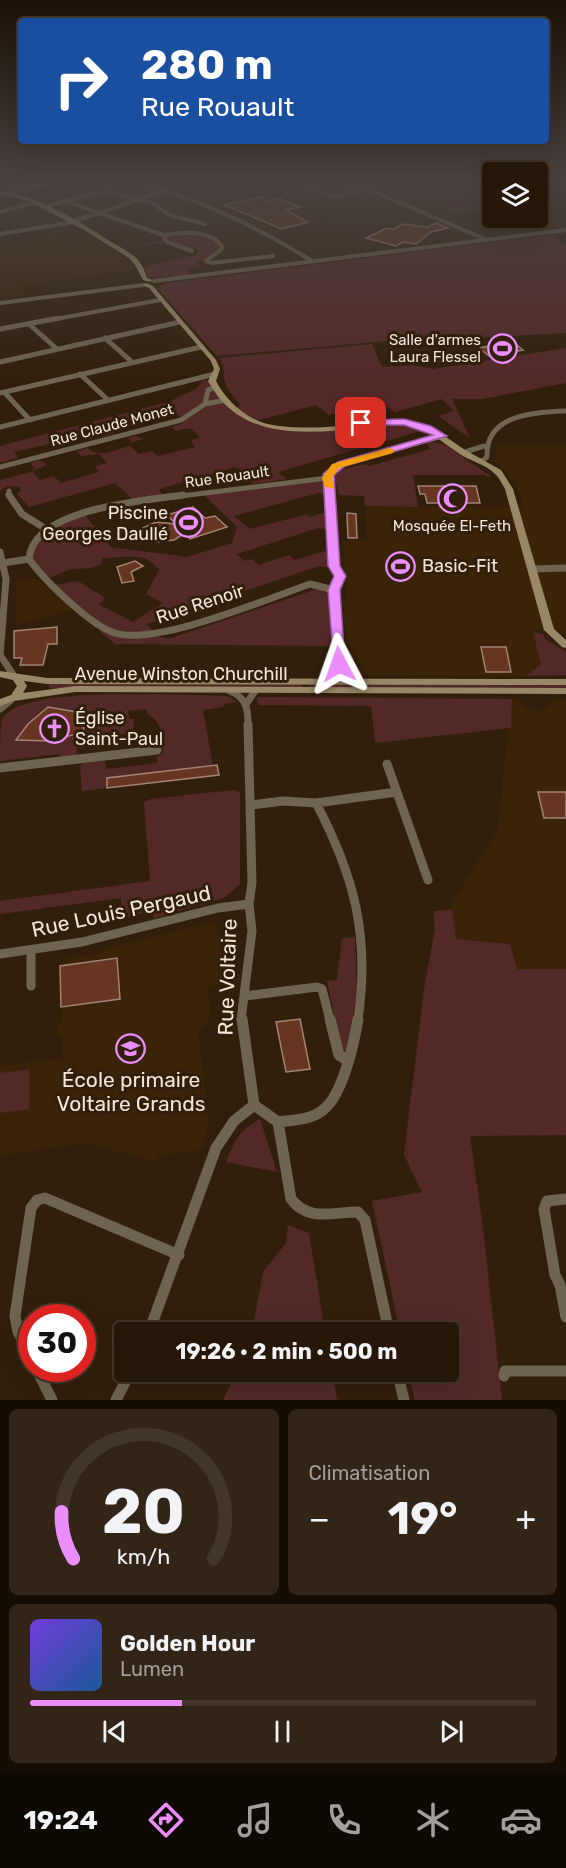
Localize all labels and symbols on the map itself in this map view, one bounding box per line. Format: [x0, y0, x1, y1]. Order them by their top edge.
place label: Salle d'armes Laura Flessel [389, 331, 481, 366]
sports icon: Salle d'armes Laura Flessel [486, 333, 518, 365]
pin [335, 397, 386, 448]
street label: Rue Claude Monet [48, 400, 176, 450]
street label: Rue Rouault [184, 462, 271, 492]
mosque icon: Mosquée El-Feth [436, 483, 468, 515]
place label: Piscine Georges Daullé [42, 502, 168, 545]
sports icon: Piscine Georges Daullé [173, 507, 205, 539]
place label: Mosquée El-Feth [393, 517, 511, 535]
sports icon: Basic-Fit [385, 550, 417, 582]
place label: Basic-Fit [422, 555, 498, 577]
street label: Rue Renoir [153, 579, 247, 629]
position arrow [307, 632, 371, 696]
street label: Avenue Winston Churchill [74, 663, 288, 685]
place label: Église Saint-Paul [75, 707, 163, 750]
church icon: Église Saint-Paul [38, 712, 70, 744]
street label: Rue Louis Pergaud [29, 880, 213, 942]
street label: Rue Voltaire [212, 918, 242, 1036]
school or university icon: École primaire Voltaire Grands [115, 1032, 147, 1064]
place label: École primaire Voltaire Grands [56, 1067, 206, 1116]
speed limit sign: 30 [18, 1304, 96, 1382]

